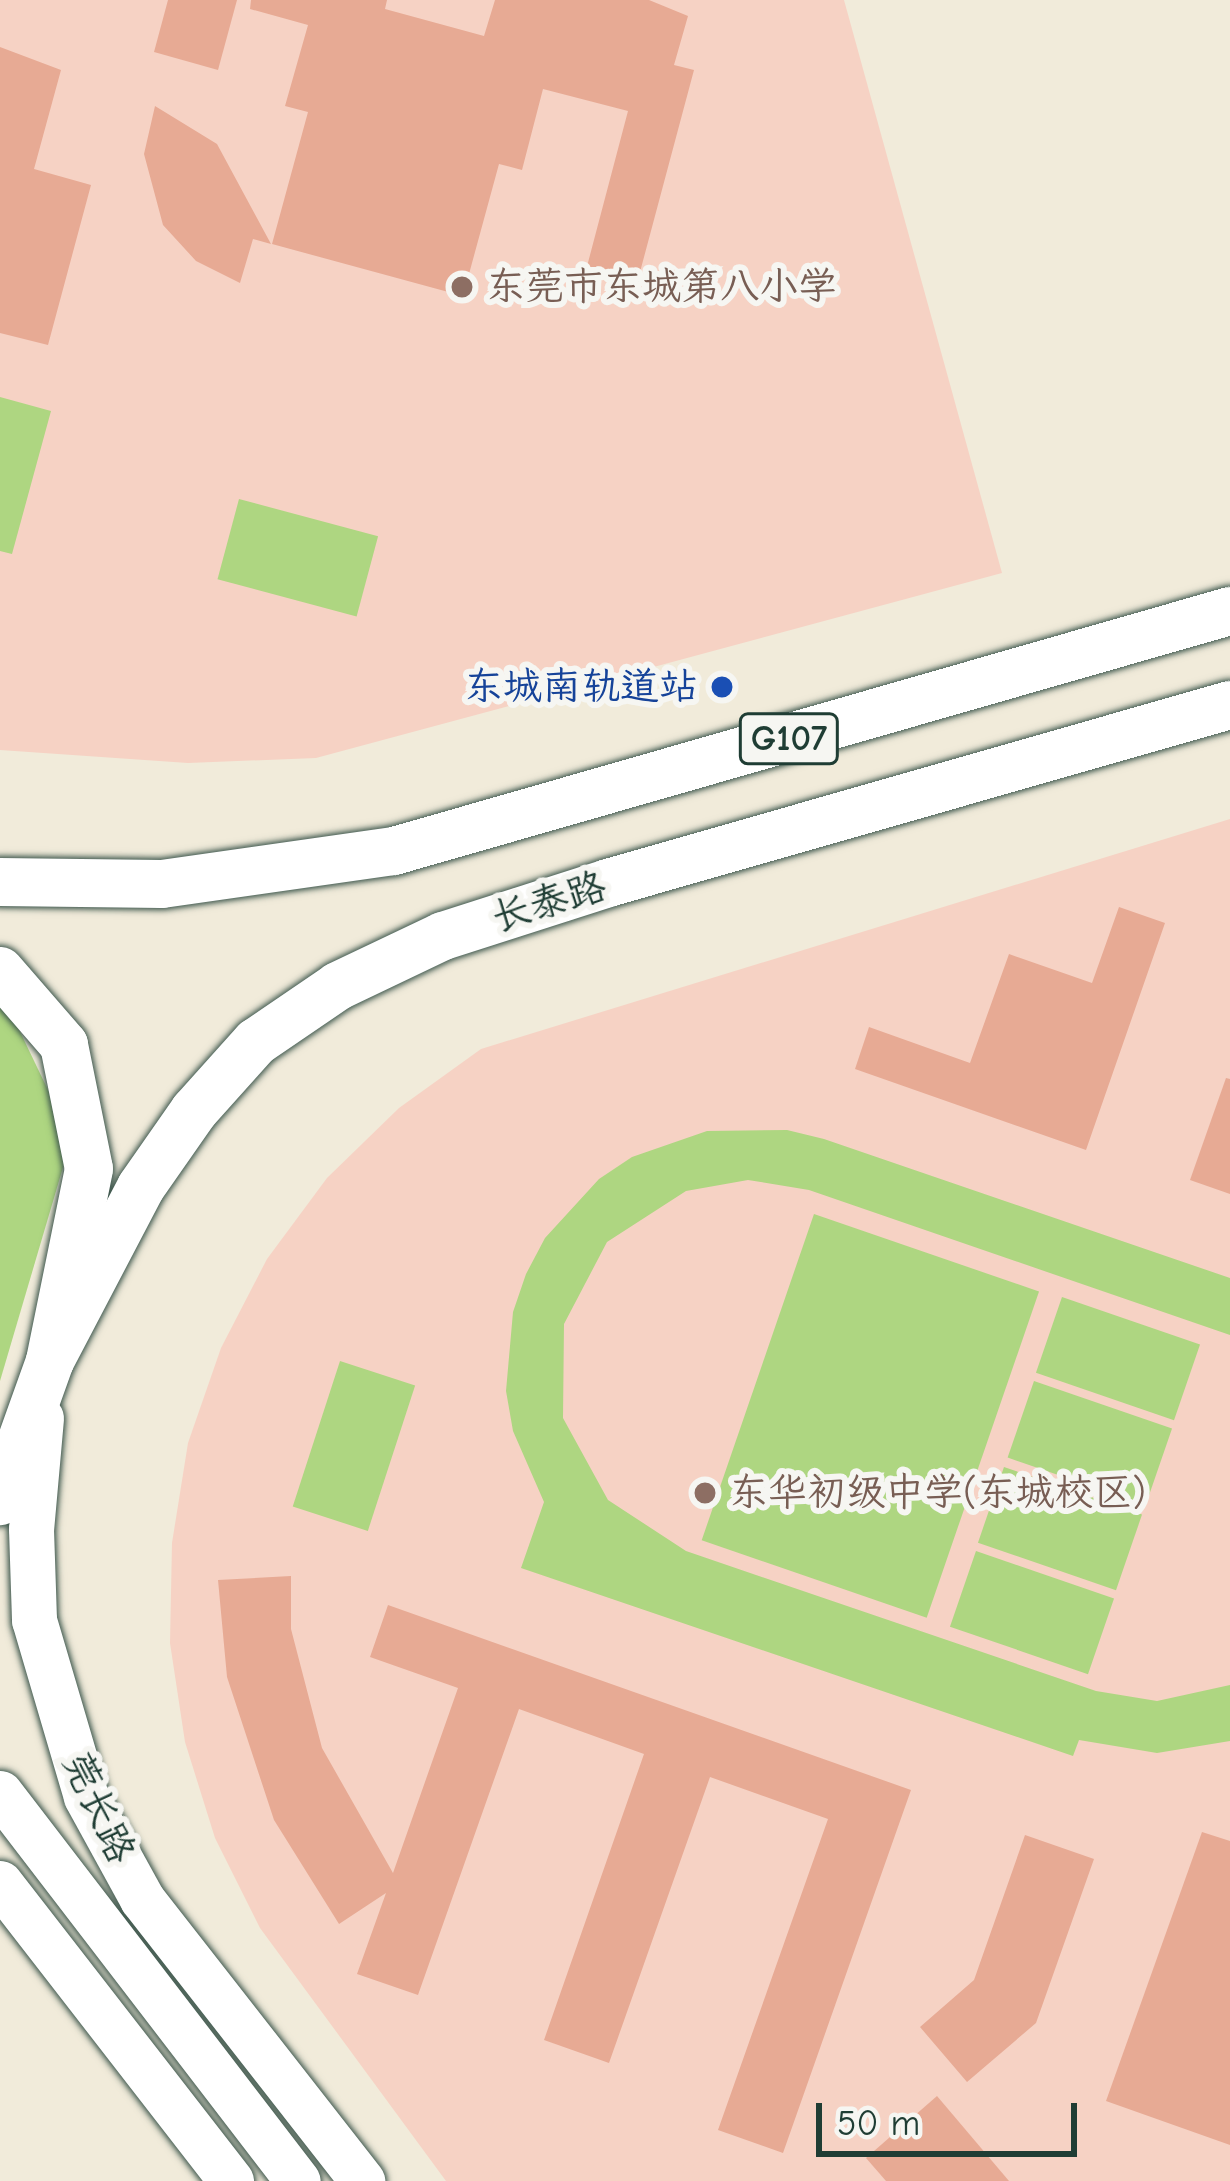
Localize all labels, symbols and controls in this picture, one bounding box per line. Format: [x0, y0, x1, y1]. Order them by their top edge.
place label: 东莞市东城第八小学 [486, 264, 837, 310]
marker: 东莞市东城第八小学 [449, 274, 475, 300]
place label: 东城南轨道站 [464, 664, 698, 710]
marker: 东城南轨道站 [709, 674, 735, 700]
road number: G107 [738, 709, 840, 769]
street label: 长泰路 [486, 864, 612, 942]
place label: 东华初级中学(东城校区) [729, 1470, 1146, 1516]
marker: 东华初级中学(东城校区) [692, 1480, 718, 1506]
street label: 莞长路 [52, 1745, 144, 1871]
scale bar [822, 2079, 1083, 2153]
text: 50 m [837, 2103, 920, 2144]

